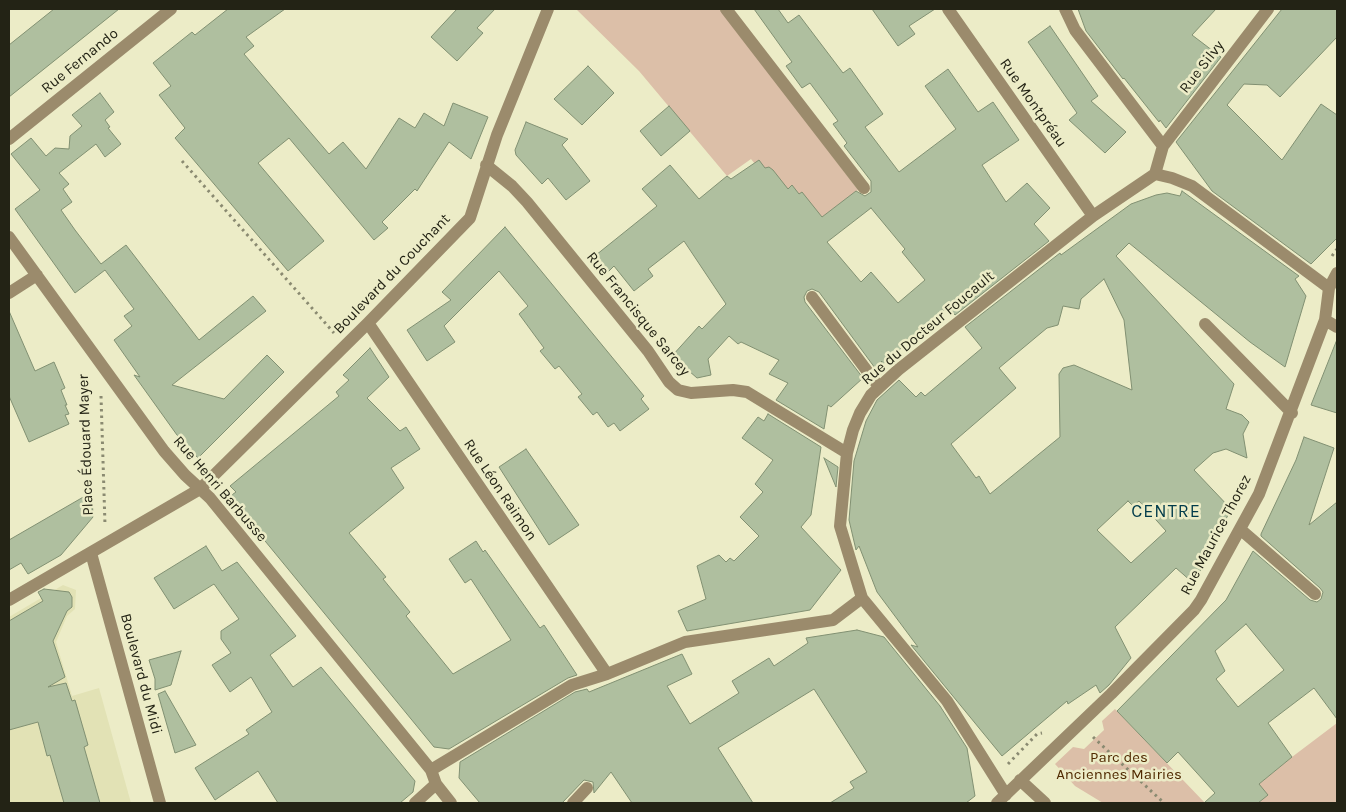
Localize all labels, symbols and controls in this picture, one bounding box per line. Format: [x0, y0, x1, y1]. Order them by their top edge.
street label: Rue Fernando [38, 25, 122, 97]
street label: Rue Silvy [1176, 37, 1228, 97]
street label: Rue Montpréau [996, 55, 1070, 151]
street label: Boulevard du Couchant [330, 210, 454, 338]
street label: Rue Francisque Sarcey [582, 248, 694, 380]
street label: Rue du Docteur Foucault [858, 267, 998, 389]
street label: Place Édouard Mayer [75, 374, 97, 516]
street label: Rue Henri Barbusse [169, 432, 271, 546]
street label: Rue Léon Raimon [459, 436, 541, 544]
street label: Rue Maurice Thorez [1177, 472, 1255, 598]
district label: CENTRE [1130, 501, 1202, 523]
street label: Boulevard du Midi [116, 612, 166, 736]
park label: Parc des Anciennes Mairies [1056, 749, 1182, 784]

